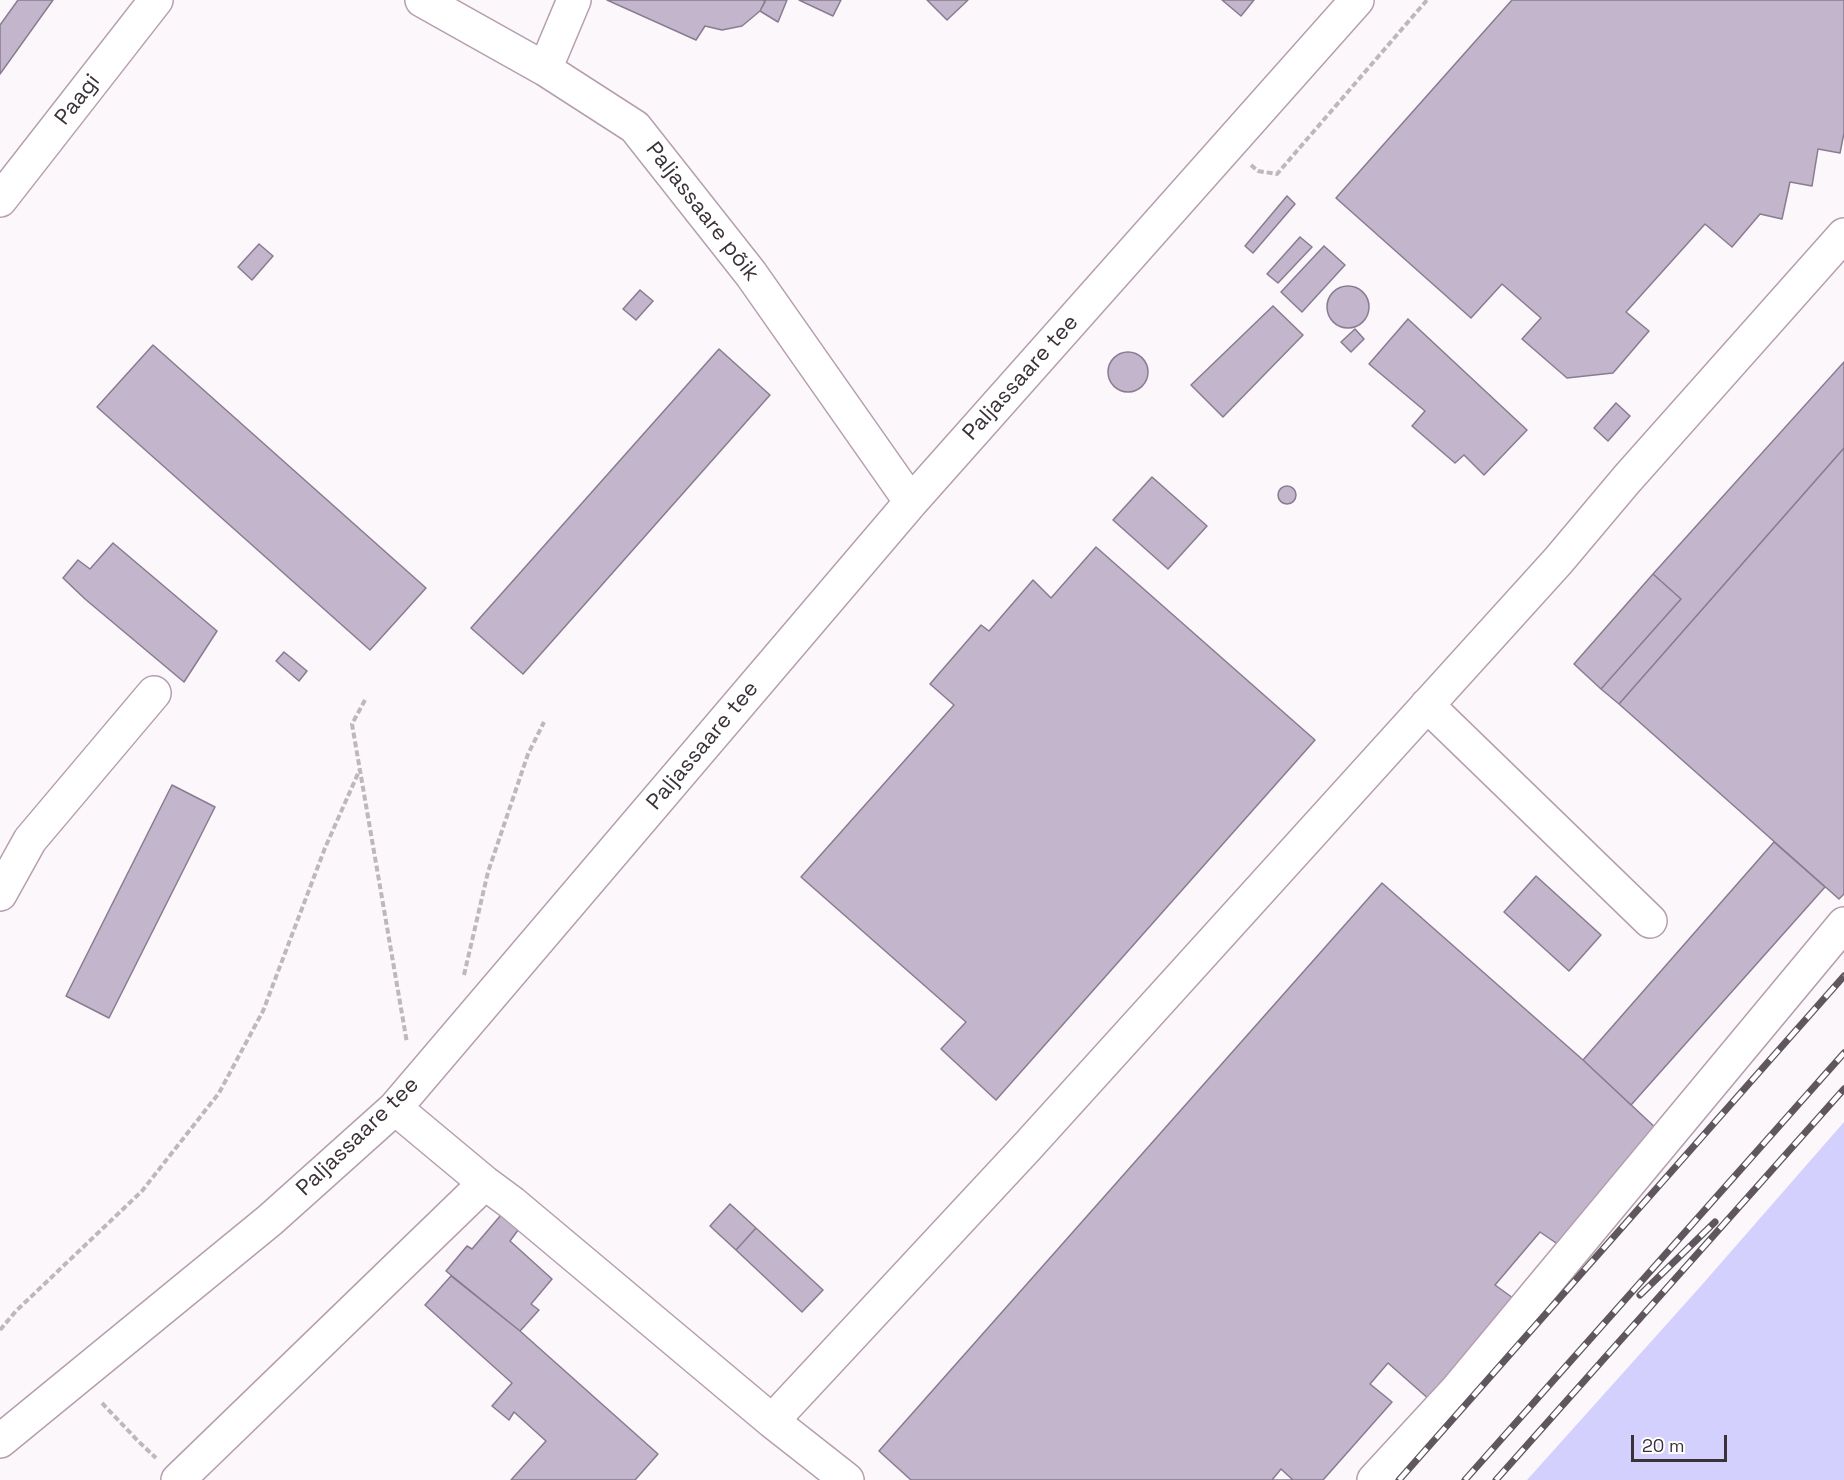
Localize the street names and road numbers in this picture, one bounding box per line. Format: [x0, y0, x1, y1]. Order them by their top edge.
street label: Paagi [50, 69, 106, 131]
street label: Paljassaare põik [640, 137, 764, 287]
street label: Paljassaare tee [958, 310, 1084, 446]
street label: Paljassaare tee [642, 676, 764, 816]
street label: Paljassaare tee [291, 1072, 425, 1202]

